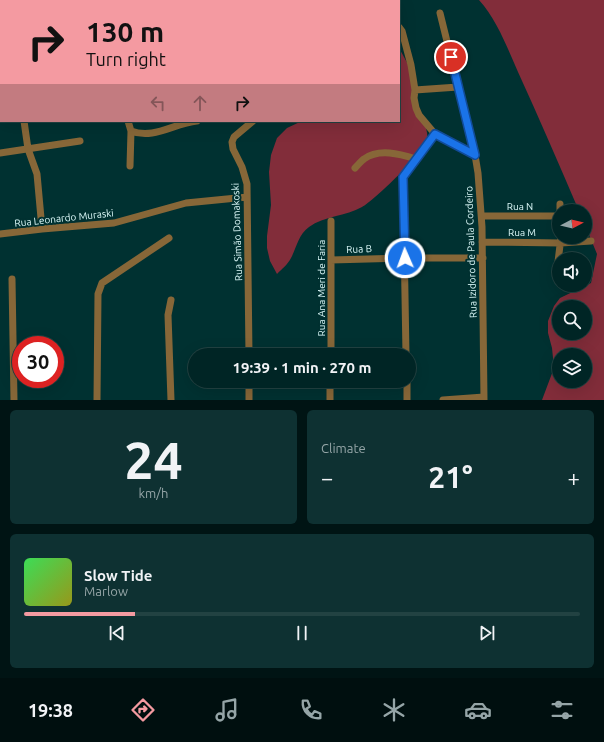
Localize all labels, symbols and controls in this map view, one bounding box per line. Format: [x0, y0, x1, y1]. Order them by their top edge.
icon: right [20, 16, 72, 68]
text: 130 m [86, 16, 164, 47]
pin [434, 40, 468, 74]
icon: arrive [440, 46, 462, 68]
text: Turn right [86, 49, 166, 69]
icon: left [147, 92, 169, 114]
icon: ahead [189, 92, 211, 114]
icon: right [231, 92, 253, 114]
street label: Rua Simão Domakoski [230, 183, 244, 281]
street label: Rua Izidoro de Paula Cordeiro [463, 186, 479, 318]
street label: Rua N [507, 201, 533, 212]
north arrow [552, 204, 592, 244]
map controls [552, 204, 592, 388]
street label: Rua Leonardo Muraski [14, 207, 114, 229]
street label: Rua M [508, 227, 536, 238]
position arrow [384, 237, 426, 279]
street label: Rua Ana Meri de Faria [316, 240, 327, 336]
street label: Rua B [346, 243, 372, 255]
button: sound [552, 252, 592, 292]
button: search [552, 300, 592, 340]
speed limit sign: 30 [12, 336, 64, 388]
button: layers [552, 348, 592, 388]
text: 19:39 · 1 min · 270 m [233, 359, 371, 376]
text: 24 [124, 431, 183, 489]
text: Climate [321, 441, 366, 455]
text: 21° [428, 460, 473, 494]
text: − [321, 465, 333, 490]
text: + [568, 465, 580, 490]
text: km/h [138, 486, 169, 500]
text: Slow Tide [84, 567, 152, 584]
text: Marlow [84, 584, 128, 598]
icon: previous [106, 622, 128, 644]
icon: pause [291, 622, 313, 644]
icon: next [476, 622, 498, 644]
icon: directions [129, 696, 157, 724]
icon: music [213, 696, 241, 724]
icon: phone [297, 696, 325, 724]
icon: climate [380, 696, 408, 724]
icon: car [464, 696, 492, 724]
icon: filters [548, 696, 576, 724]
text: 19:38 [28, 700, 73, 720]

